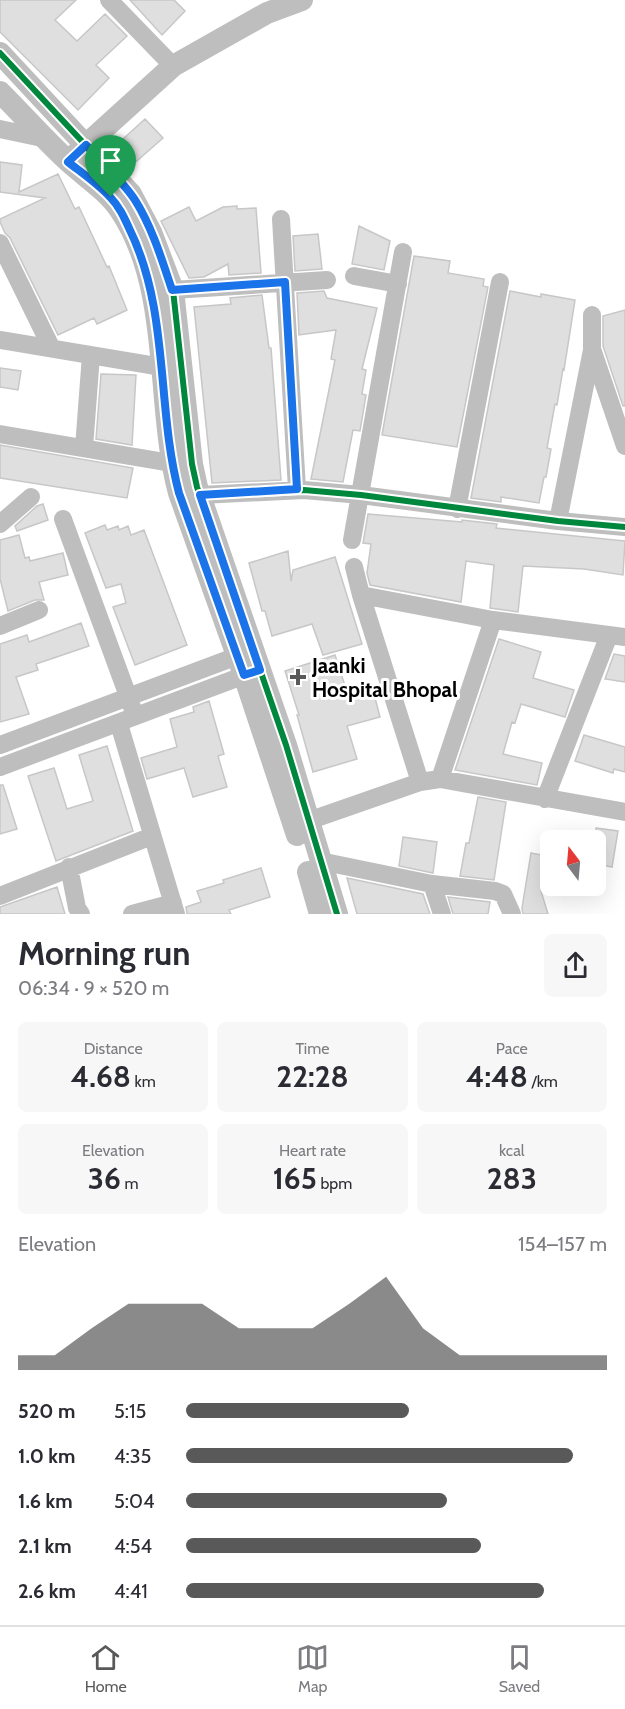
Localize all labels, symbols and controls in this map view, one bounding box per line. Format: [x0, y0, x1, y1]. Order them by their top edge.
pin [85, 135, 136, 197]
icon: arrive [94, 144, 127, 177]
place label: Jaanki Hospital Bhopal [311, 653, 458, 702]
marker: Jaanki Hospital Bhopal [289, 668, 307, 686]
north arrow [540, 830, 606, 896]
map controls [540, 830, 606, 896]
text: Morning run [18, 933, 190, 973]
button: share [544, 934, 607, 997]
text: 06:34 · 9 × 520 m [18, 976, 169, 1000]
text: Distance [84, 1039, 143, 1058]
text: Time [295, 1039, 329, 1058]
text: Pace [496, 1039, 528, 1058]
text: 4.68 [71, 1058, 131, 1095]
text: 22:28 [276, 1058, 349, 1095]
text: 4:48 [466, 1058, 528, 1095]
text: km [131, 1072, 156, 1091]
text: /km [528, 1072, 558, 1091]
text: Elevation [82, 1141, 144, 1160]
text: Heart rate [279, 1141, 346, 1160]
text: kcal [499, 1141, 525, 1160]
text: 36 [88, 1160, 121, 1197]
text: 165 [273, 1160, 317, 1197]
text: 283 [487, 1160, 537, 1197]
text: m [121, 1174, 139, 1193]
text: bpm [317, 1174, 352, 1193]
text: Elevation [18, 1232, 96, 1256]
text: 154–157 m [518, 1232, 607, 1256]
text: 520 m [18, 1399, 75, 1423]
text: 5:15 [114, 1399, 146, 1423]
text: 1.0 km [18, 1444, 75, 1468]
text: 4:35 [114, 1444, 151, 1468]
text: 1.6 km [18, 1489, 73, 1513]
text: 5:04 [114, 1489, 155, 1513]
text: 2.1 km [18, 1534, 72, 1558]
text: 4:54 [114, 1534, 152, 1558]
text: 2.6 km [18, 1579, 76, 1603]
text: 4:41 [114, 1579, 148, 1603]
tab: Home [85, 1641, 127, 1696]
tab: Map [296, 1641, 329, 1696]
tab: Saved [499, 1641, 540, 1696]

